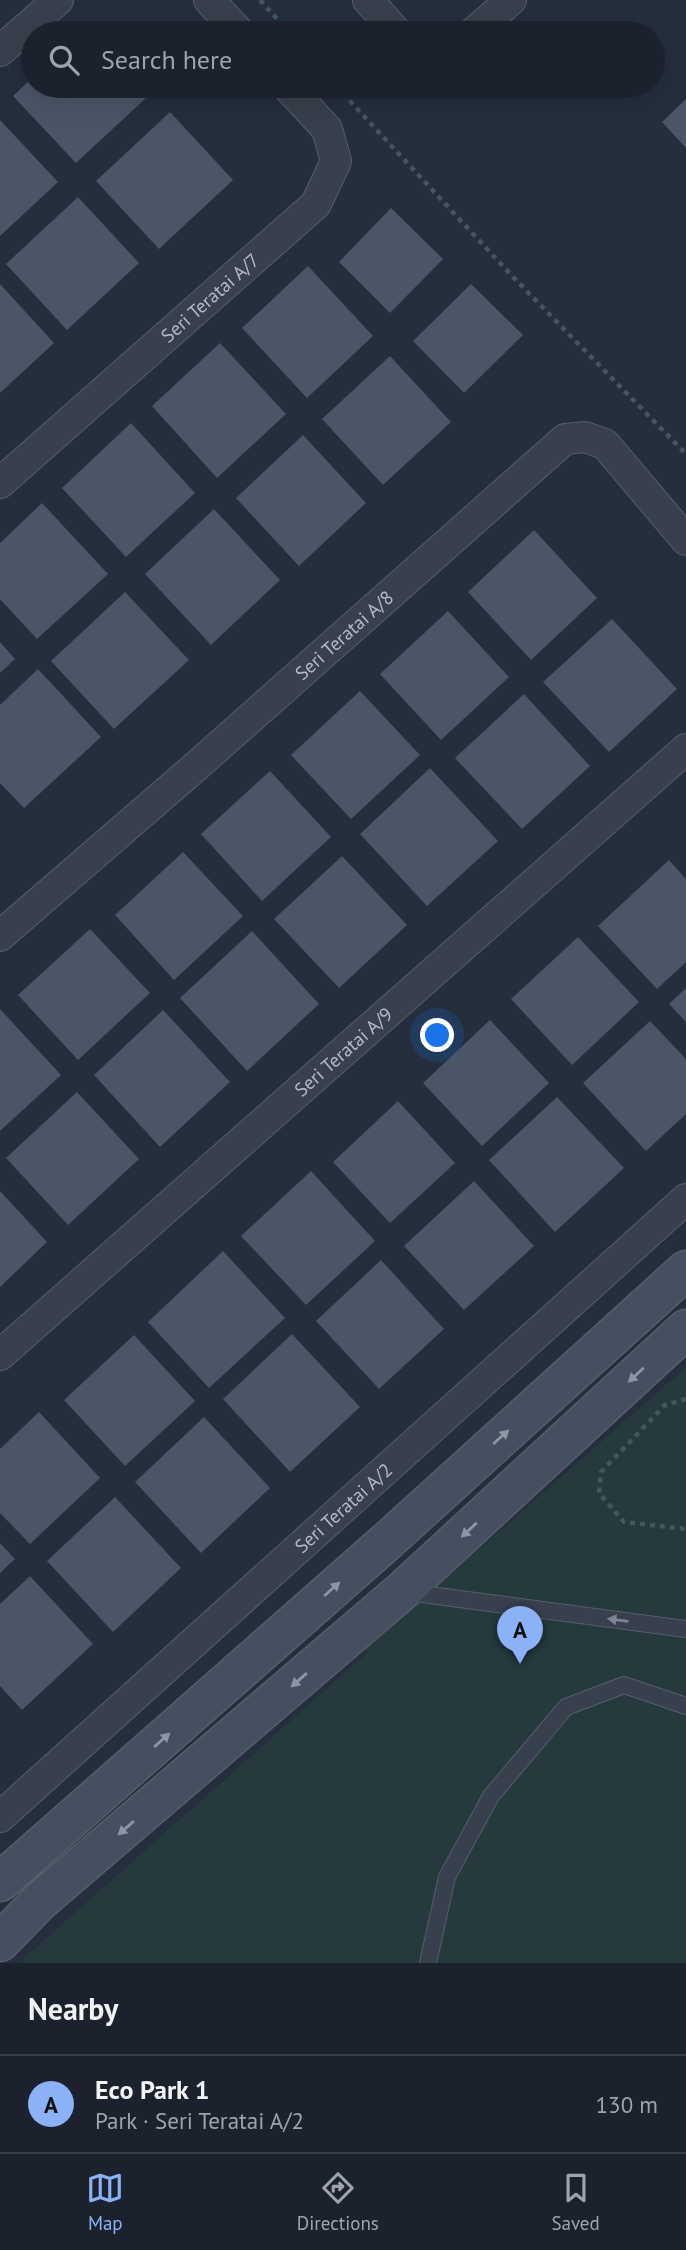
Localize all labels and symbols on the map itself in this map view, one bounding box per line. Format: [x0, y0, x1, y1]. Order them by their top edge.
street label: Seri Teratai A/7 [156, 248, 264, 347]
street label: Seri Teratai A/8 [290, 585, 398, 685]
street label: Seri Teratai A/9 [289, 1002, 397, 1102]
your location [420, 1018, 454, 1052]
one-way arrow [627, 1367, 645, 1383]
one-way arrow [493, 1430, 510, 1445]
street label: Seri Teratai A/2 [289, 1458, 397, 1558]
one-way arrow [460, 1522, 478, 1538]
one-way arrow [324, 1582, 341, 1598]
pin: A [497, 1606, 543, 1664]
one-way arrow [607, 1614, 629, 1625]
one-way arrow [290, 1672, 307, 1687]
one-way arrow [153, 1732, 171, 1748]
one-way arrow [117, 1820, 134, 1835]

